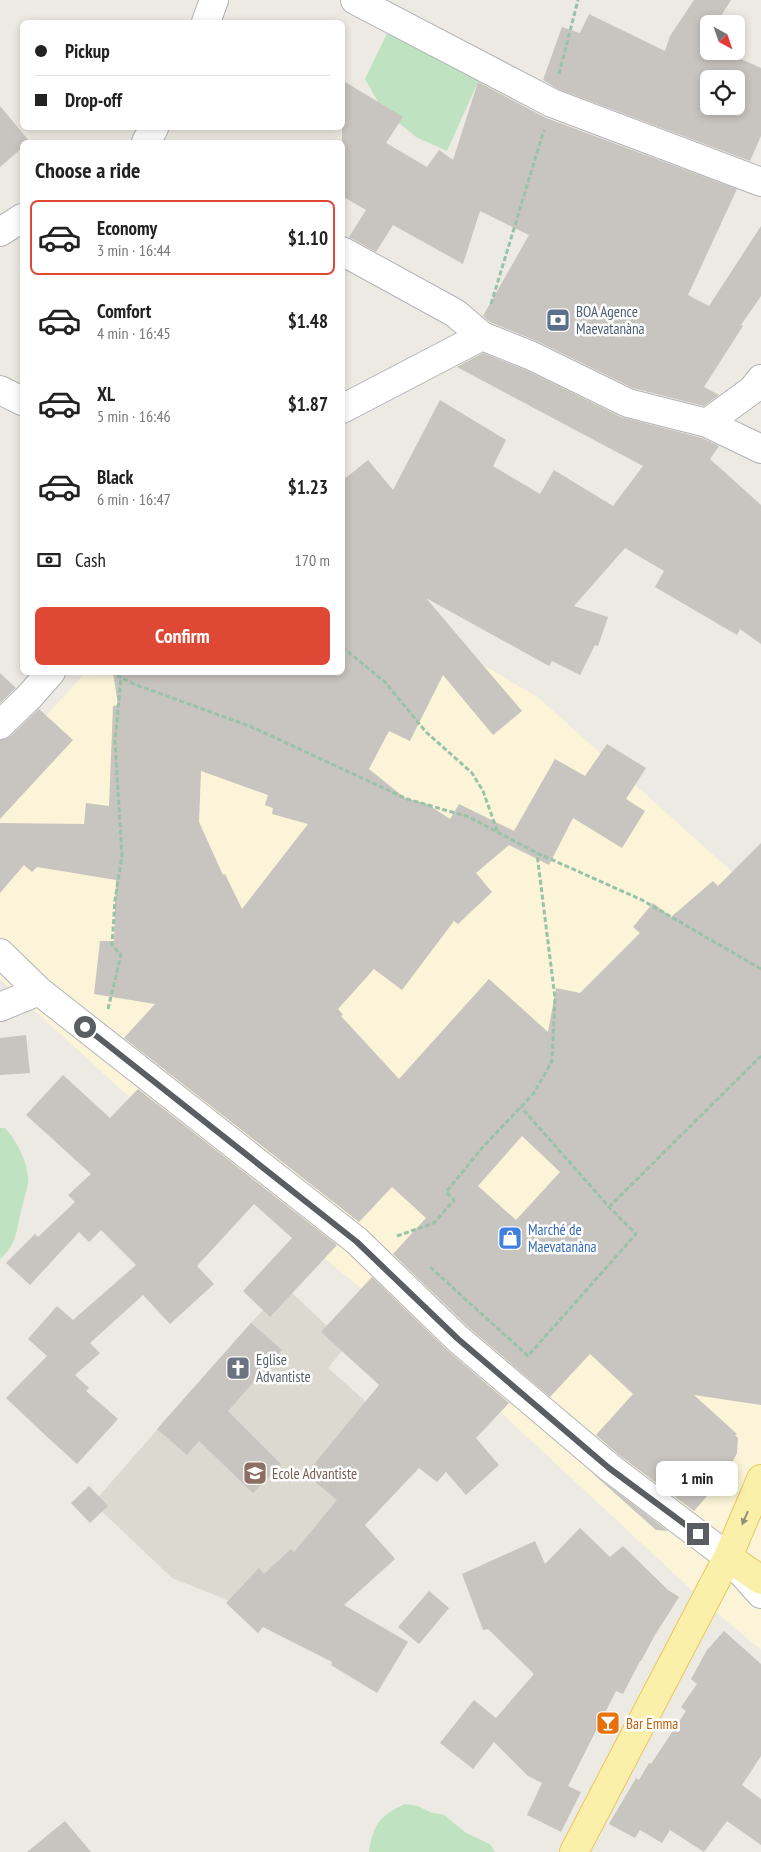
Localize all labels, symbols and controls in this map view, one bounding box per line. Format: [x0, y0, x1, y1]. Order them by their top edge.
north arrow [700, 15, 745, 60]
map controls [700, 15, 745, 115]
text: Pickup [65, 39, 110, 63]
button: locate [700, 70, 745, 115]
text: Drop-off [65, 88, 122, 112]
text: Choose a ride [35, 156, 140, 184]
icon: car [37, 215, 82, 260]
text: Economy [97, 216, 157, 240]
text: $1.10 [288, 226, 328, 250]
text: 3 min · 16:44 [97, 240, 171, 260]
icon: car [37, 298, 82, 343]
text: Comfort [97, 299, 151, 323]
place label: BOA Agence Maevatanàna [576, 302, 645, 338]
bank icon: BOA Agence Maevatanàna [545, 307, 571, 333]
text: $1.48 [288, 309, 328, 333]
text: 4 min · 16:45 [97, 323, 171, 343]
icon: car [37, 381, 82, 426]
text: XL [97, 382, 115, 406]
text: $1.87 [288, 392, 328, 416]
text: 5 min · 16:46 [97, 406, 171, 426]
icon: car [37, 464, 82, 509]
text: Black [97, 465, 133, 489]
text: $1.23 [288, 475, 328, 499]
text: 6 min · 16:47 [97, 489, 171, 509]
icon: cash [35, 546, 63, 574]
text: Cash [75, 548, 106, 572]
text: 170 m [295, 550, 330, 570]
button: Confirm [35, 607, 330, 665]
route start [74, 1016, 96, 1038]
place label: Marché de Maevatanàna [528, 1220, 597, 1256]
shop icon: Marché de Maevatanàna [497, 1225, 523, 1251]
place label: Eglise Advantiste [256, 1350, 311, 1386]
church icon: Eglise Advantiste [225, 1355, 251, 1381]
school or university icon: Ecole Advantiste [242, 1460, 268, 1486]
callout: 1 min [657, 1462, 739, 1496]
place label: Ecole Advantiste [272, 1464, 357, 1483]
text: 1 min [681, 1468, 713, 1488]
one-way arrow [740, 1511, 748, 1525]
route end [687, 1523, 709, 1545]
bar icon: Bar Emma [595, 1710, 621, 1736]
place label: Bar Emma [626, 1714, 678, 1733]

